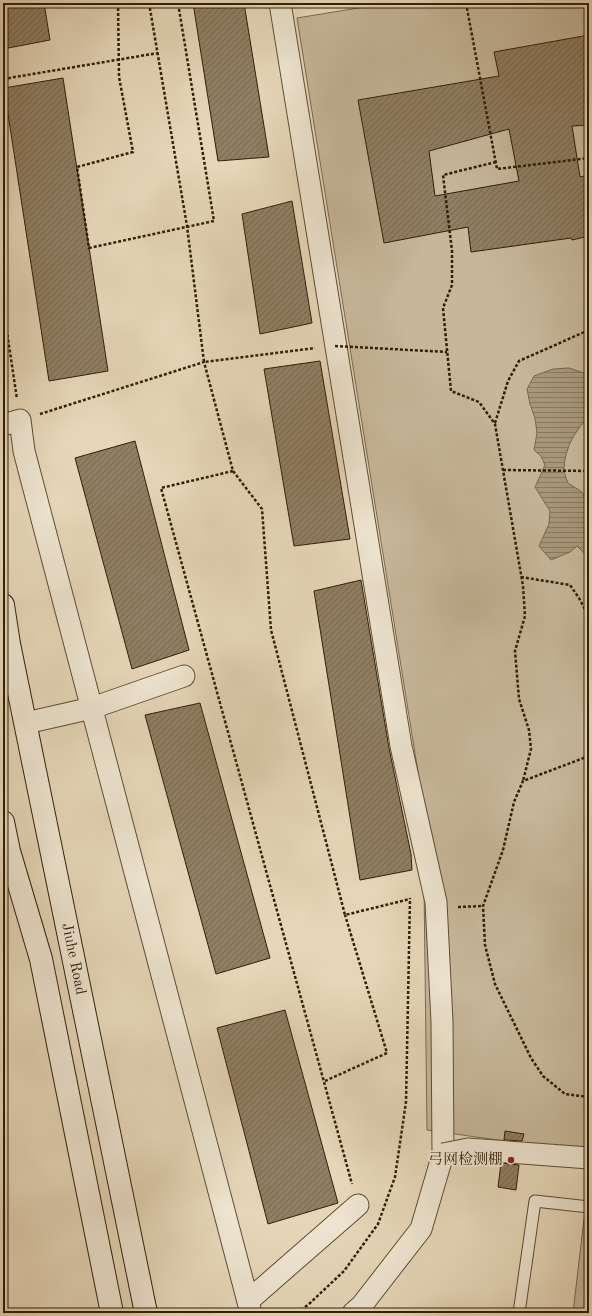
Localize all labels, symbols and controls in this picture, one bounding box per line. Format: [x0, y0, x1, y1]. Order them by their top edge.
street label: Jiuhe Road [59, 922, 88, 996]
place label: 弓网检测棚 [428, 1151, 503, 1168]
marker: 弓网检测棚 [506, 1155, 516, 1165]

